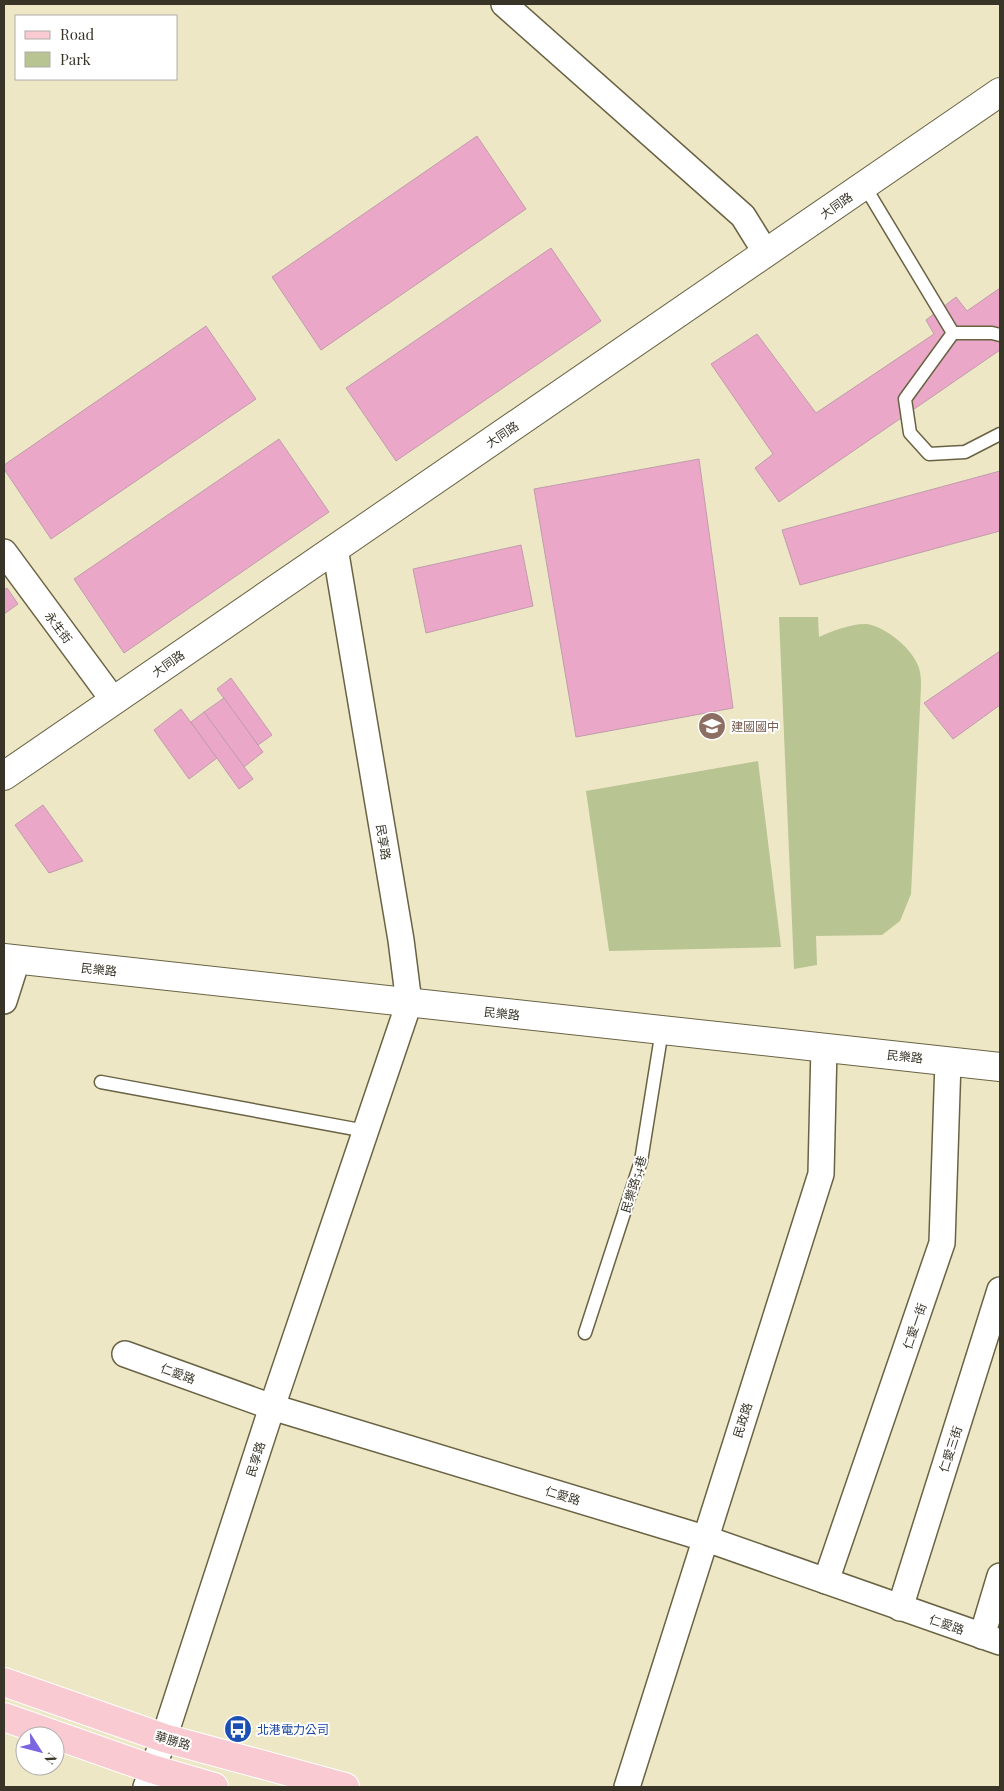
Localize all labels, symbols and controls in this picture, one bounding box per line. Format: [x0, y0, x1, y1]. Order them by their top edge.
legend [15, 15, 178, 80]
text: Road [60, 24, 94, 44]
text: Park [60, 49, 92, 69]
street label: 大同路 [817, 188, 855, 222]
street label: 大同路 [483, 417, 521, 451]
street label: 永生街 [42, 608, 76, 646]
street label: 大同路 [149, 646, 187, 680]
school or university icon: 建國國中 [697, 711, 727, 741]
place label: 建國國中 [731, 718, 779, 734]
street label: 民享路 [373, 823, 395, 861]
street label: 民樂路 [80, 959, 118, 979]
street label: 民樂路 [483, 1003, 521, 1023]
street label: 民樂路 [886, 1046, 924, 1066]
street label: 民樂路54巷 [617, 1153, 649, 1215]
street label: 仁愛一街 [899, 1301, 929, 1351]
street label: 仁愛路 [158, 1359, 198, 1387]
street label: 民政路 [729, 1400, 755, 1440]
street label: 仁愛三街 [935, 1424, 965, 1474]
street label: 民享路 [242, 1439, 268, 1479]
street label: 仁愛路 [543, 1482, 583, 1508]
street label: 仁愛路 [927, 1611, 967, 1637]
bus stop icon: 北港電力公司 [223, 1714, 253, 1744]
place label: 北港電力公司 [257, 1721, 329, 1737]
north arrow [15, 1726, 65, 1776]
street label: 華勝路 [153, 1727, 193, 1753]
text: N [40, 1749, 62, 1769]

